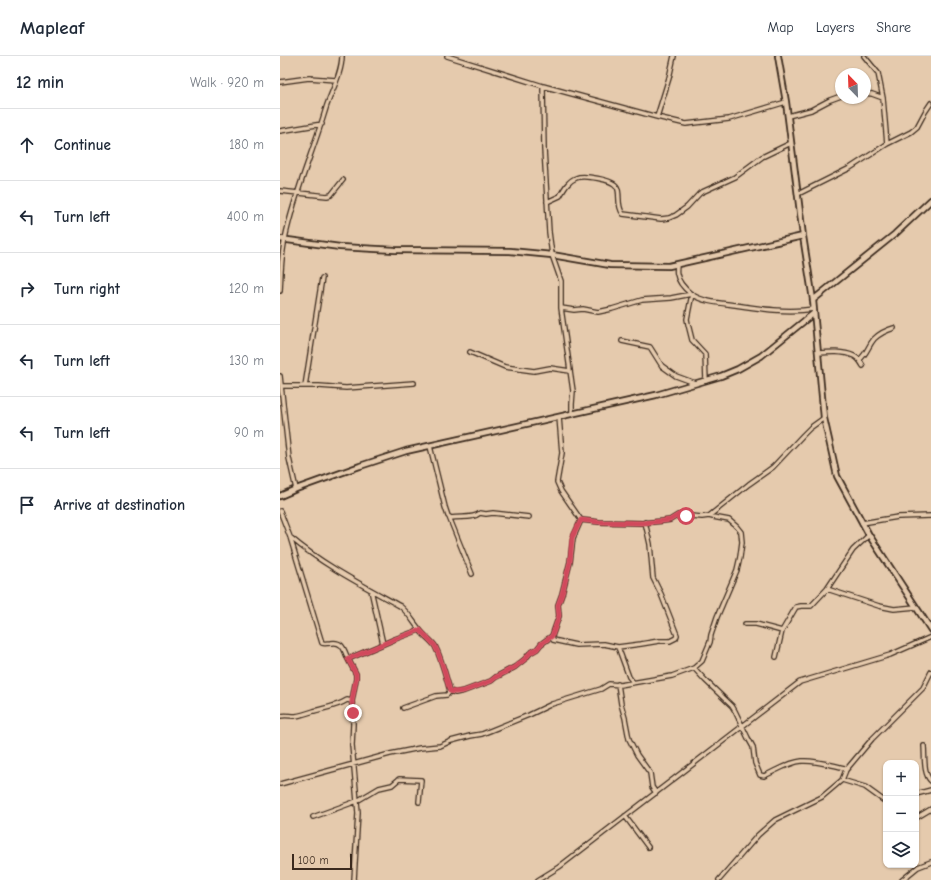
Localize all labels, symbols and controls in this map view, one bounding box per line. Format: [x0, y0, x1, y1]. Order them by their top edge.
text: Mapleaf [20, 17, 84, 39]
text: Map [767, 19, 794, 36]
text: Layers [816, 19, 854, 36]
text: Share [876, 19, 911, 36]
north arrow [835, 68, 871, 104]
text: 12 min [16, 73, 64, 92]
text: Walk · 920 m [190, 75, 264, 90]
icon: ahead [16, 134, 38, 156]
text: Continue [54, 136, 111, 154]
text: 180 m [229, 137, 264, 152]
icon: left [16, 206, 38, 228]
text: Turn left [54, 208, 110, 226]
text: 400 m [227, 209, 264, 224]
icon: right [16, 278, 38, 300]
text: Turn right [54, 280, 120, 298]
text: 120 m [229, 281, 264, 296]
icon: left [16, 350, 38, 372]
text: Turn left [54, 352, 110, 370]
text: 130 m [229, 353, 264, 368]
icon: left [16, 422, 38, 444]
text: Turn left [54, 424, 110, 442]
text: 90 m [234, 425, 264, 440]
icon: arrive [16, 494, 38, 516]
text: Arrive at destination [54, 496, 185, 514]
route start [677, 507, 695, 525]
route end [344, 704, 362, 722]
map controls [883, 760, 919, 868]
button: + [883, 760, 919, 796]
button: − [883, 796, 919, 832]
button: layers [883, 832, 919, 868]
scale bar [292, 852, 352, 871]
text: 100 m [298, 854, 329, 867]

